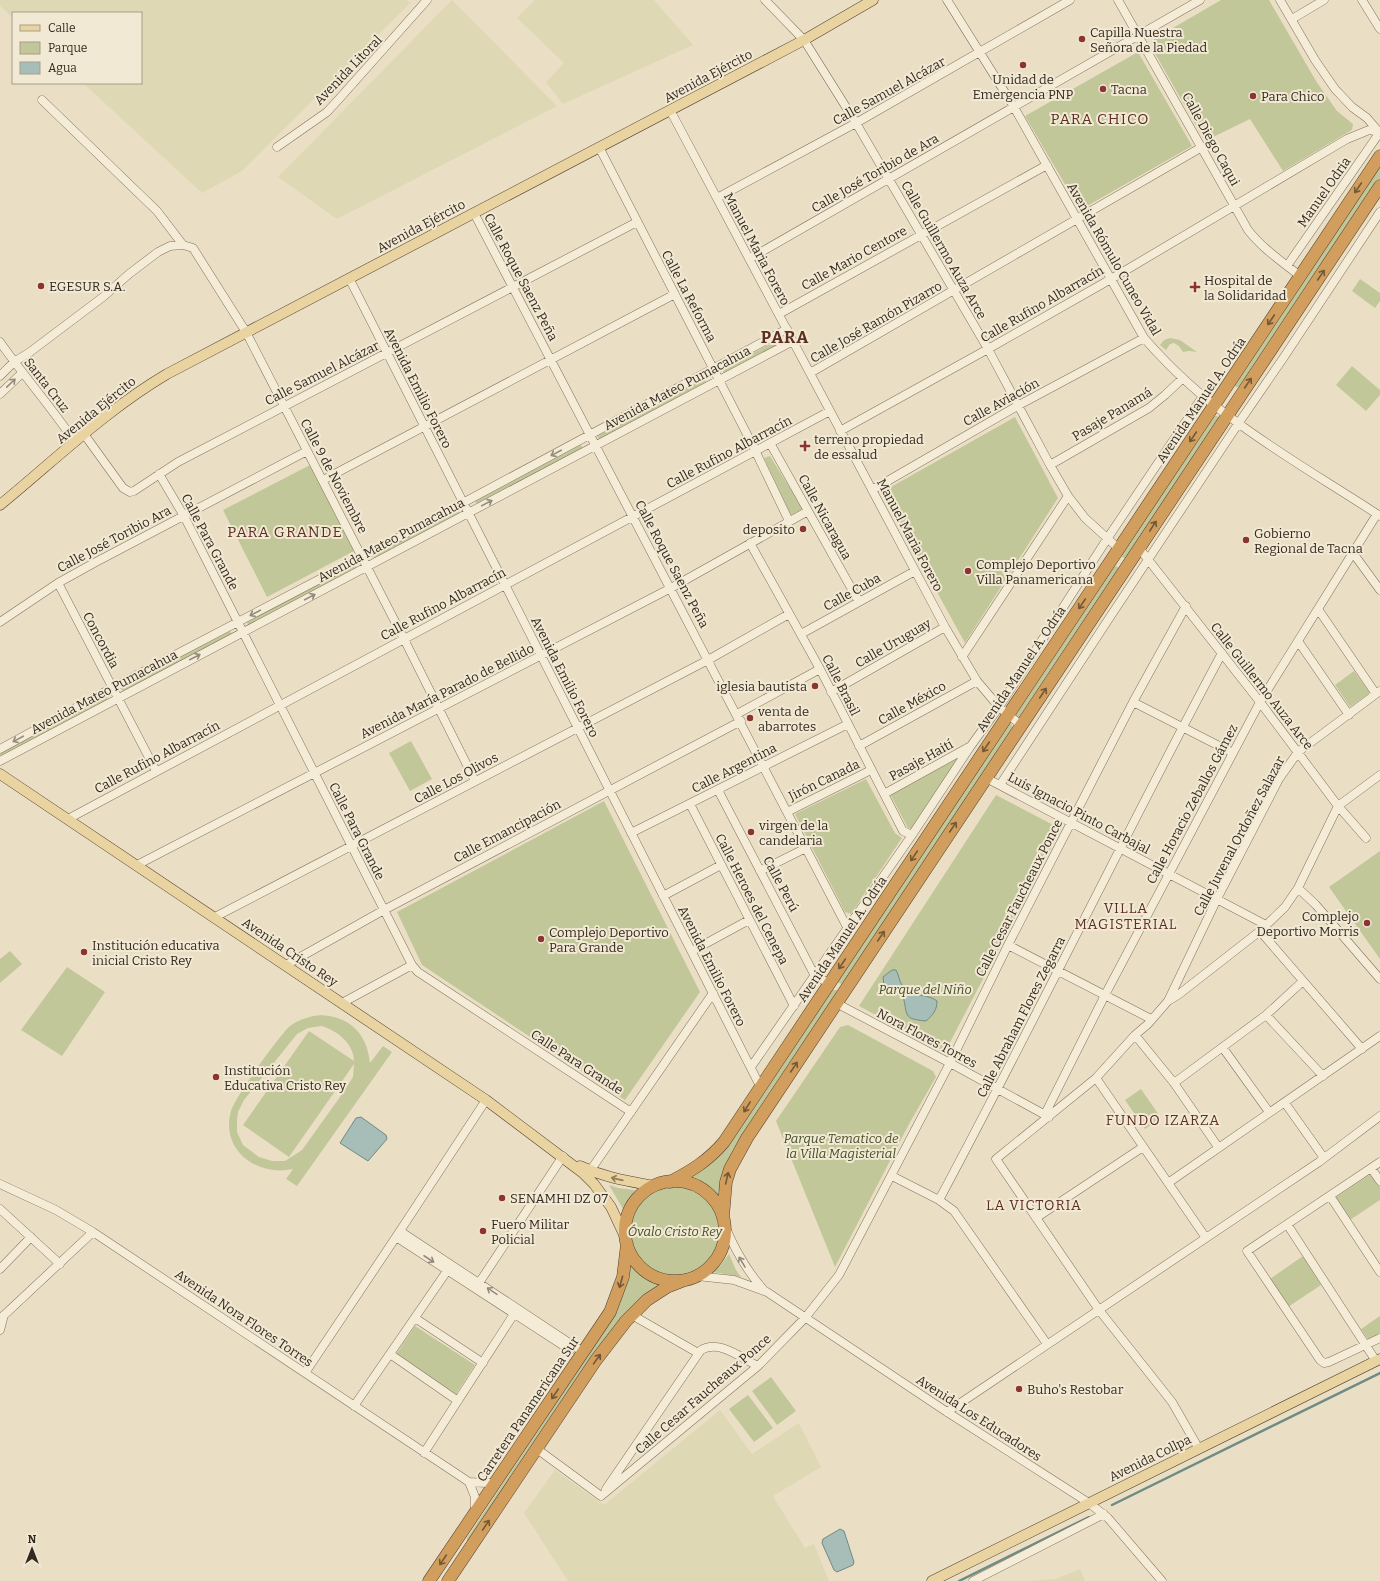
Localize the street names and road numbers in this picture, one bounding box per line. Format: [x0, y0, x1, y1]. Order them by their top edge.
street label: Avenida Litoral [311, 32, 385, 108]
street label: Avenida Ejército [661, 46, 755, 106]
street label: Calle Samuel Alcázar [830, 54, 948, 128]
street label: Calle Diego Caqui [1179, 90, 1243, 188]
street label: Calle José Toribio de Ara [809, 130, 941, 216]
street label: Manuel Odria [1294, 154, 1354, 230]
street label: Calle Guillermo Auza Arce [898, 178, 990, 322]
street label: Avenida Rómulo Cuneo Vidal [1064, 180, 1164, 338]
street label: Manuel Maria Forero [721, 190, 793, 308]
street label: Avenida Ejército [374, 196, 468, 256]
street label: Calle Roque Saenz Peña [481, 211, 561, 343]
street label: Calle Mario Centore [799, 223, 909, 293]
street label: Calle La Reforma [659, 248, 719, 344]
street label: Calle Rufino Albarracín [978, 262, 1107, 345]
street label: Calle José Ramón Pizarro [808, 278, 944, 366]
street label: Avenida Emilio Forero [381, 325, 455, 451]
street label: Avenida Manuel A. Odría [1153, 334, 1249, 466]
street label: Calle Samuel Alcázar [262, 338, 382, 408]
street label: Avenida Mateo Pumacahua [601, 343, 753, 433]
street label: Santa Cruz [21, 355, 73, 415]
street label: Avenida Ejército [53, 373, 139, 447]
street label: Calle Aviación [960, 375, 1042, 429]
street label: Pasaje Panamá [1069, 384, 1155, 444]
street label: Calle Rufino Albarracín [664, 412, 795, 491]
street label: Calle 9 de Noviembre [297, 416, 371, 536]
street label: Calle Nicaragua [795, 472, 855, 562]
street label: Manuel Maria Forero [874, 476, 946, 594]
street label: Calle Para Grande [178, 491, 242, 593]
street label: Avenida Mateo Pumacahua [315, 495, 467, 585]
street label: Calle Roque Saenz Peña [632, 498, 712, 630]
street label: Calle José Toribio Ara [55, 503, 173, 575]
street label: Calle Rufino Albarracín [378, 564, 509, 643]
street label: Calle Cuba [821, 570, 883, 614]
street label: Avenida Manuel A. Odría [973, 603, 1069, 735]
street label: Concordia [80, 609, 122, 671]
street label: Avenida Emilio Forero [528, 614, 602, 740]
street label: Calle Uruguay [853, 615, 934, 671]
street label: Calle Guillermo Auza Arce [1208, 619, 1316, 753]
street label: Avenida María Parado de Bellido [358, 640, 536, 742]
street label: Avenida Mateo Pumacahua [28, 647, 180, 737]
street label: Calle Brasil [819, 652, 863, 718]
street label: Calle México [875, 678, 949, 728]
street label: Calle Rufino Albarracín [92, 717, 223, 796]
street label: Calle Horacio Zeballos Gámez [1143, 722, 1241, 886]
street label: Pasaje Haití [886, 736, 956, 784]
street label: Calle Argentina [689, 740, 779, 796]
street label: Calle Los Olivos [411, 750, 501, 806]
street label: Calle Juvenal Ordoñez Salazar [1190, 753, 1288, 918]
street label: Jirón Canada [785, 756, 862, 804]
street label: Luis Ignacio Pinto Carbajal [1005, 769, 1153, 857]
street label: Calle Para Grande [326, 780, 388, 882]
street label: Calle Emancipación [451, 796, 564, 866]
street label: Calle Cesar Faucheaux Ponce [973, 817, 1065, 979]
street label: Calle Heroes del Cenepa [712, 831, 792, 967]
street label: Calle Perú [760, 854, 802, 914]
street label: Avenida Manuel A. Odría [794, 873, 890, 1005]
street label: Avenida Emilio Forero [675, 903, 749, 1029]
street label: Avenida Cristo Rey [239, 914, 341, 990]
street label: Calle Abraham Flores Zegarra [974, 934, 1068, 1100]
street label: Nora Flores Torres [874, 1005, 980, 1071]
street label: Calle Para Grande [528, 1027, 626, 1097]
street label: Avenida Nora Flores Torres [172, 1266, 316, 1370]
street label: Calle Cesar Faucheaux Ponce [632, 1331, 774, 1457]
street label: Carretera Panamericana Sur [474, 1333, 582, 1484]
street label: Avenida Los Educadores [914, 1372, 1044, 1464]
street label: Avenida Collpa [1106, 1432, 1194, 1484]

